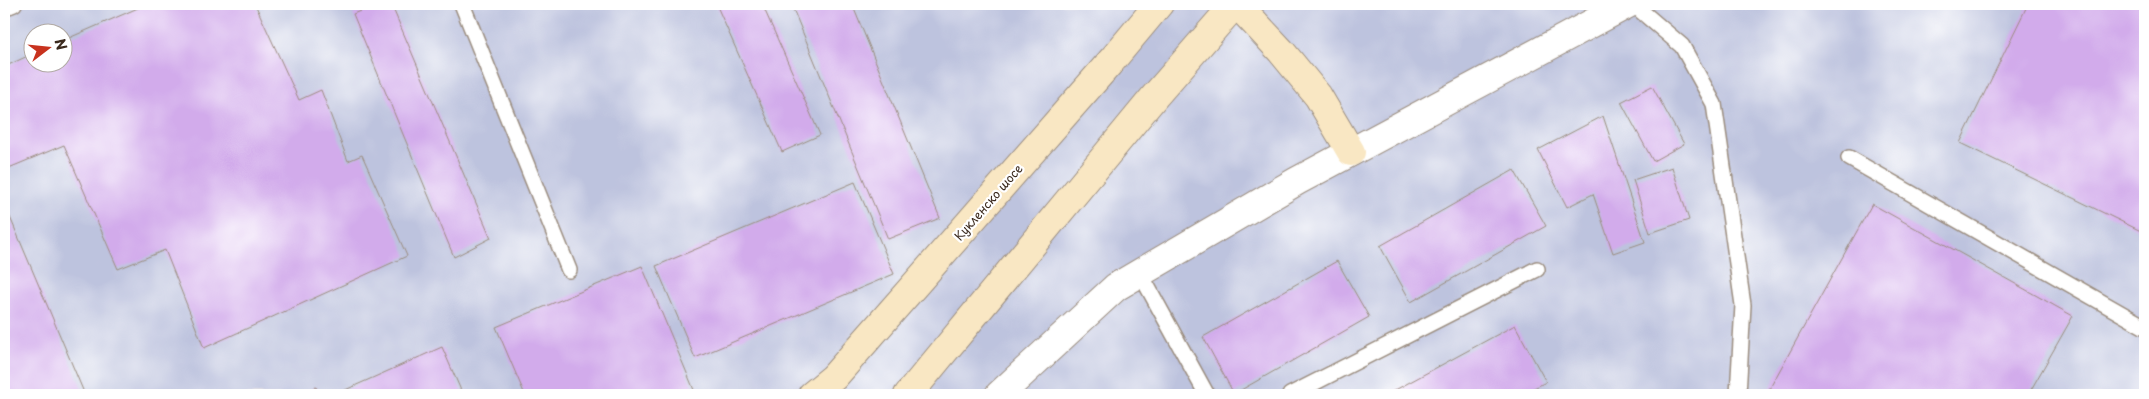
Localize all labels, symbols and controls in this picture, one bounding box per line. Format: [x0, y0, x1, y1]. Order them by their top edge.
north arrow [22, 22, 72, 72]
text: N [49, 36, 73, 53]
street label: Кукленско шосе [950, 159, 1027, 244]

